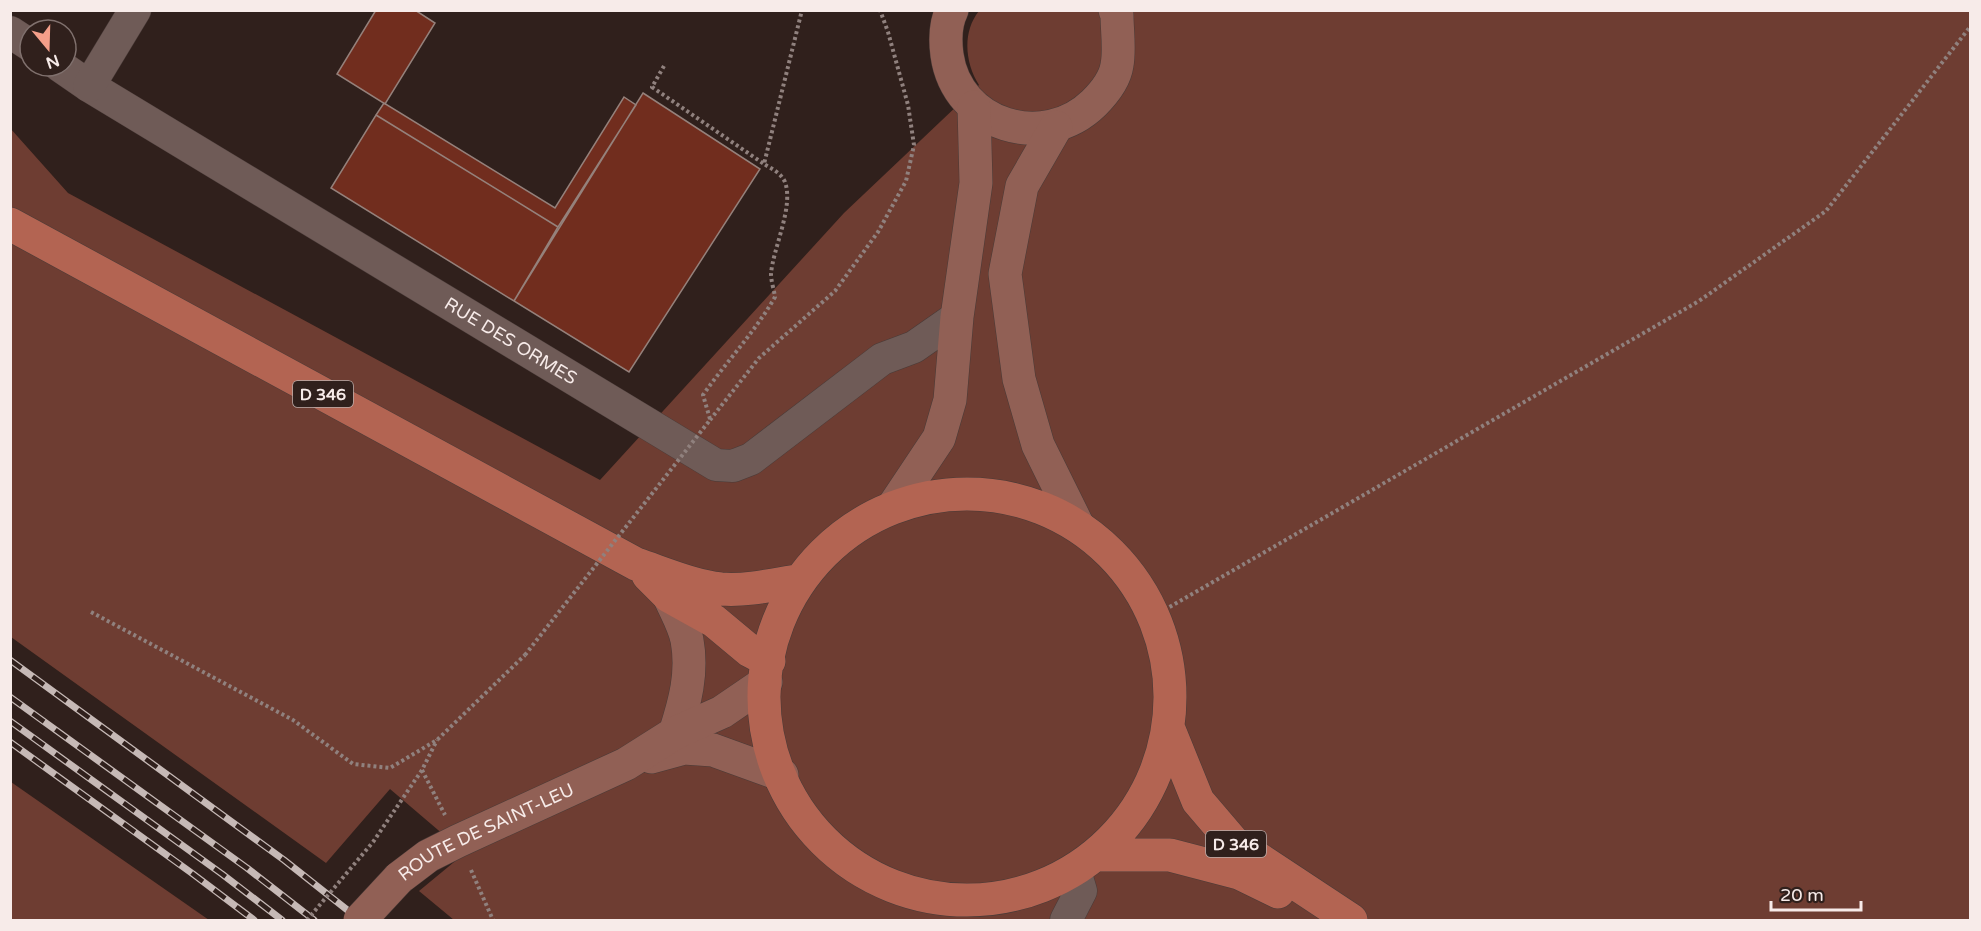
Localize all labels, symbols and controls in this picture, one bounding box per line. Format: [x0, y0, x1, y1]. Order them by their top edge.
north arrow [18, 18, 78, 78]
text: N [43, 50, 62, 73]
street label: RUE DES ORMES [440, 292, 581, 389]
road number: D 346 [293, 381, 353, 407]
street label: ROUTE DE SAINT-LEU [394, 778, 578, 886]
road number: D 346 [1206, 831, 1266, 857]
scale bar [1771, 874, 1861, 912]
text: 20 m [1780, 884, 1824, 906]

